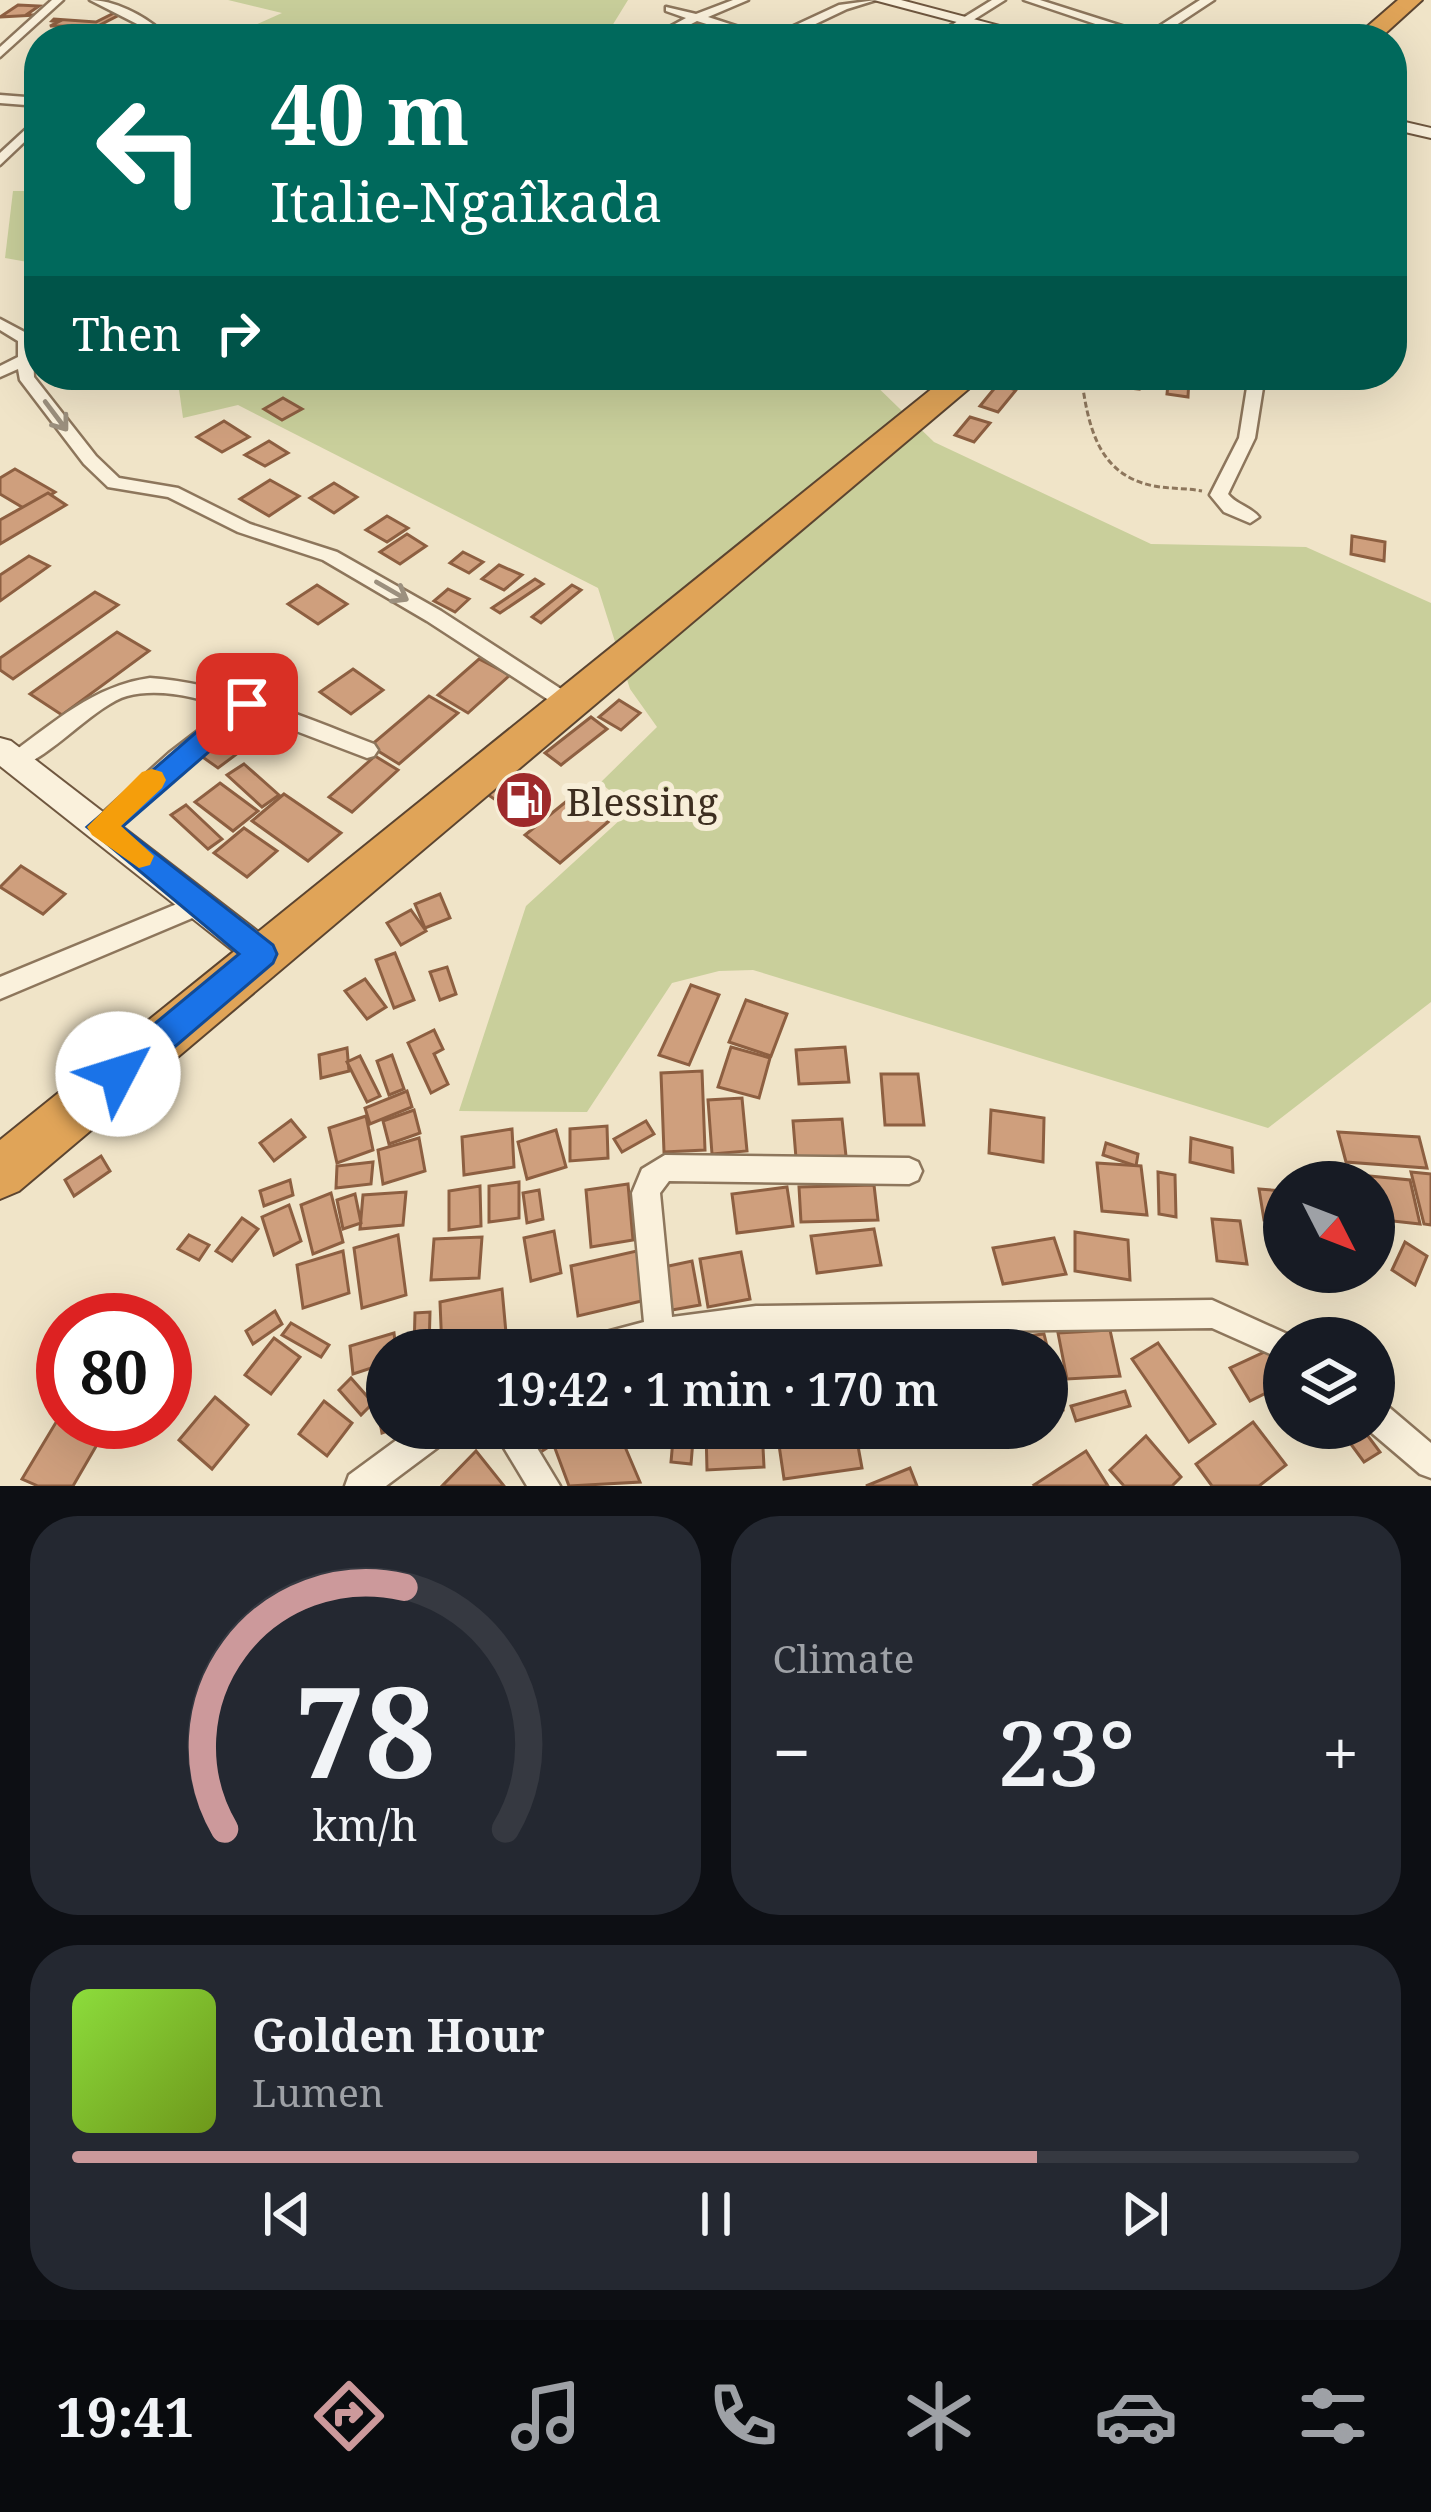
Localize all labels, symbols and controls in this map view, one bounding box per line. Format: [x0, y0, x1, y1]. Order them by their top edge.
text: 40 m [270, 55, 470, 170]
icon: left [72, 72, 228, 228]
text: Italie-Ngaîkada [270, 164, 662, 238]
icon: right [205, 300, 271, 366]
text: Then [72, 303, 181, 364]
one-way arrow [42, 400, 69, 432]
one-way arrow [373, 580, 408, 604]
pin [196, 653, 298, 755]
icon: arrive [214, 671, 280, 737]
fuel station icon: Blessing [493, 769, 555, 831]
place label: Blessing [566, 774, 718, 827]
position arrow [55, 1011, 181, 1137]
north arrow [1263, 1161, 1395, 1293]
map controls [1263, 1161, 1395, 1449]
speed limit sign: 80 [36, 1293, 192, 1449]
button: layers [1263, 1317, 1395, 1449]
text: 19:42 · 1 min · 170 m [495, 1358, 939, 1419]
text: Climate [773, 1631, 914, 1684]
text: 78 [295, 1645, 436, 1815]
text: 23° [998, 1690, 1135, 1812]
text: − [773, 1706, 811, 1796]
text: + [1322, 1706, 1359, 1796]
text: km/h [313, 1794, 418, 1853]
text: Golden Hour [252, 2004, 545, 2065]
text: Lumen [252, 2065, 384, 2118]
icon: previous [254, 2181, 320, 2247]
icon: pause [683, 2181, 749, 2247]
icon: next [1112, 2181, 1178, 2247]
icon: directions [307, 2374, 391, 2458]
icon: music [504, 2374, 588, 2458]
icon: phone [701, 2374, 785, 2458]
icon: climate [897, 2374, 981, 2458]
icon: car [1094, 2374, 1178, 2458]
icon: filters [1291, 2374, 1375, 2458]
text: 19:41 [56, 2379, 195, 2453]

